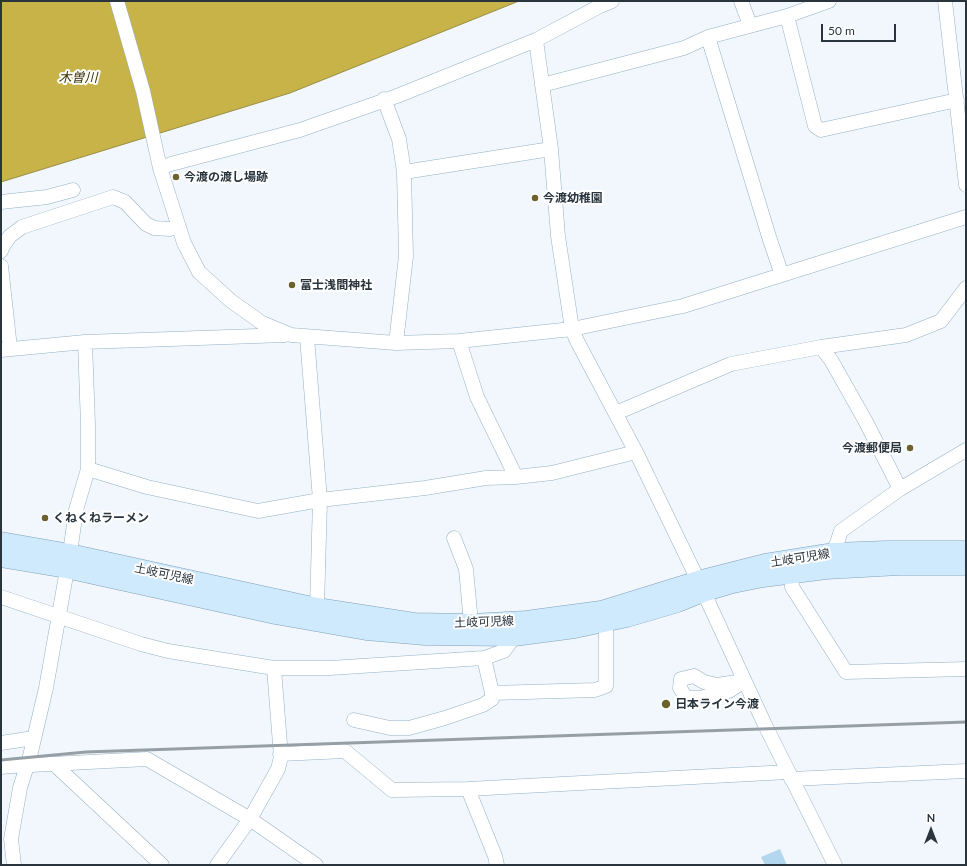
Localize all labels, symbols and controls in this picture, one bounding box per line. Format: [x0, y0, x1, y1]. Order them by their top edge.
scale bar [823, 16, 898, 42]
text: 50 m [828, 23, 855, 38]
water label: 木曽川 [59, 70, 97, 86]
place label: 今渡の渡し場跡 [184, 170, 268, 184]
marker: 今渡の渡し場跡 [171, 172, 181, 182]
place label: 今渡幼稚園 [543, 191, 603, 205]
marker: 今渡幼稚園 [530, 193, 540, 203]
place label: 富士浅間神社 [300, 278, 372, 292]
marker: 富士浅間神社 [287, 280, 297, 290]
place label: 今渡郵便局 [842, 441, 902, 455]
marker: 今渡郵便局 [905, 443, 915, 453]
place label: くねくねラーメン [53, 511, 149, 525]
marker: くねくねラーメン [40, 513, 50, 523]
street label: 土岐可児線 [769, 546, 831, 570]
street label: 土岐可児線 [133, 561, 195, 587]
street label: 土岐可児線 [454, 614, 514, 630]
place label: 日本ライン今渡 [675, 697, 759, 711]
marker: 日本ライン今渡 [660, 698, 672, 710]
north arrow [911, 810, 951, 850]
text: N [927, 811, 935, 824]

